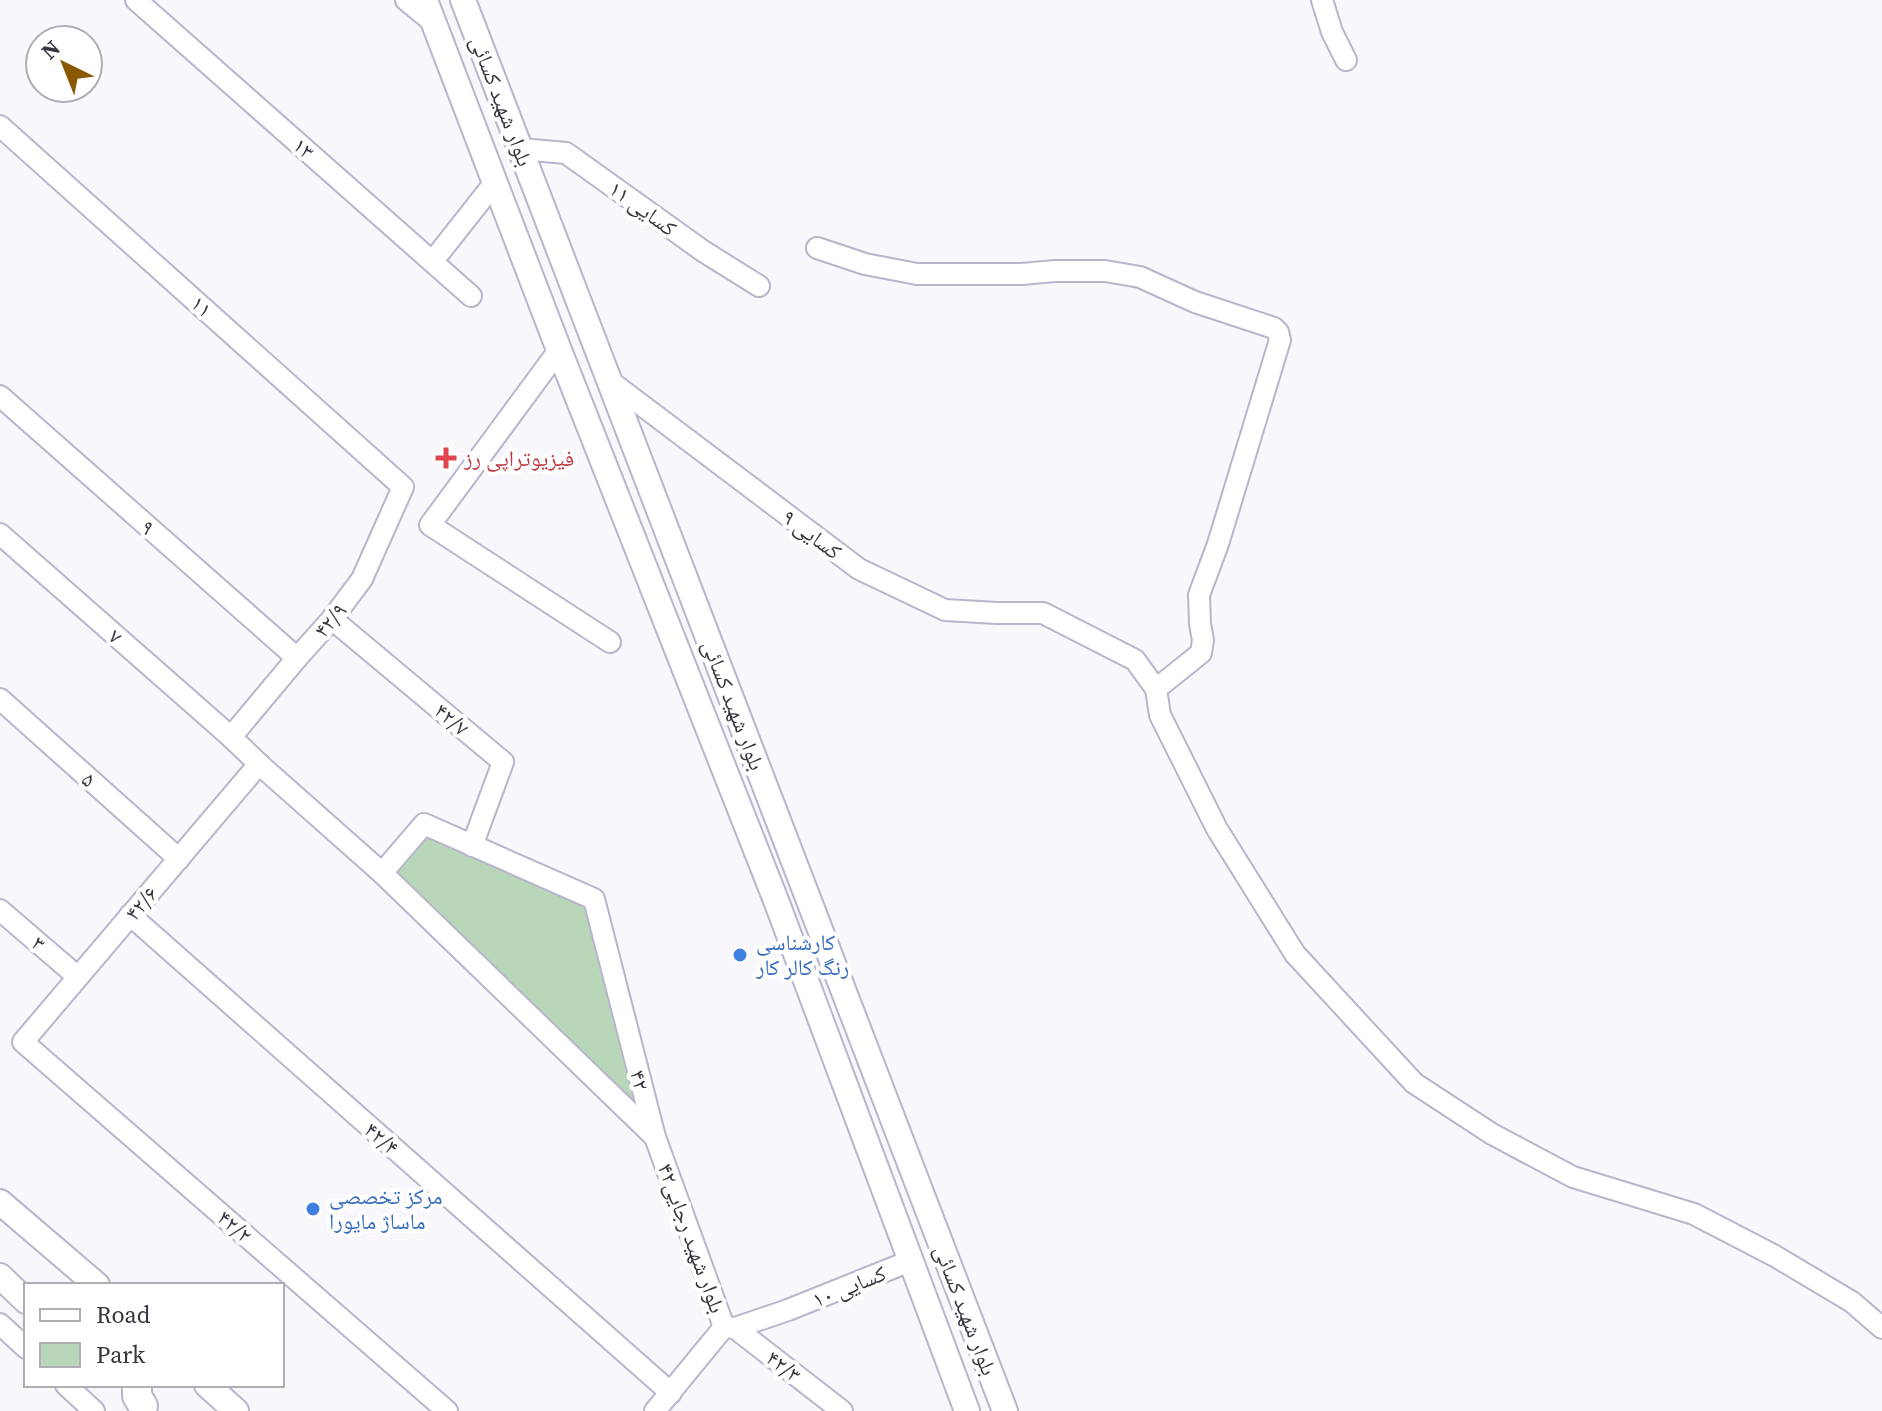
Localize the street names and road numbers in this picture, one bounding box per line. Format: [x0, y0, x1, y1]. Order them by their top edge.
street label: بلوار شهید کسائی [463, 31, 541, 171]
street label: ۱۳ [287, 130, 321, 166]
street label: ۱۱ کسایی [603, 173, 683, 243]
street label: ۱۱ [185, 288, 219, 324]
street label: ۹ کسایی [776, 502, 848, 566]
street label: ۹ [134, 512, 162, 542]
street label: ۴۲/۹ [307, 596, 353, 644]
street label: ۷ [102, 621, 130, 651]
street label: بلوار شهید کسائی [695, 635, 773, 775]
street label: ۴۲/۷ [428, 696, 476, 742]
street label: ۵ [75, 765, 103, 793]
street label: ۴۲/۶ [118, 879, 164, 927]
street label: ۳ [25, 928, 53, 958]
street label: ۴۲ [623, 1067, 657, 1093]
street label: ۴۲/۴ [358, 1115, 406, 1161]
street label: بلوار شهید رجایی۴۲ [651, 1159, 733, 1317]
street label: ۴۲/۲ [211, 1203, 259, 1249]
street label: بلوار شهید کسائی [927, 1240, 1005, 1380]
street label: ۱۰ کسایی [808, 1258, 890, 1314]
street label: ۴۲/۳ [760, 1343, 808, 1389]

